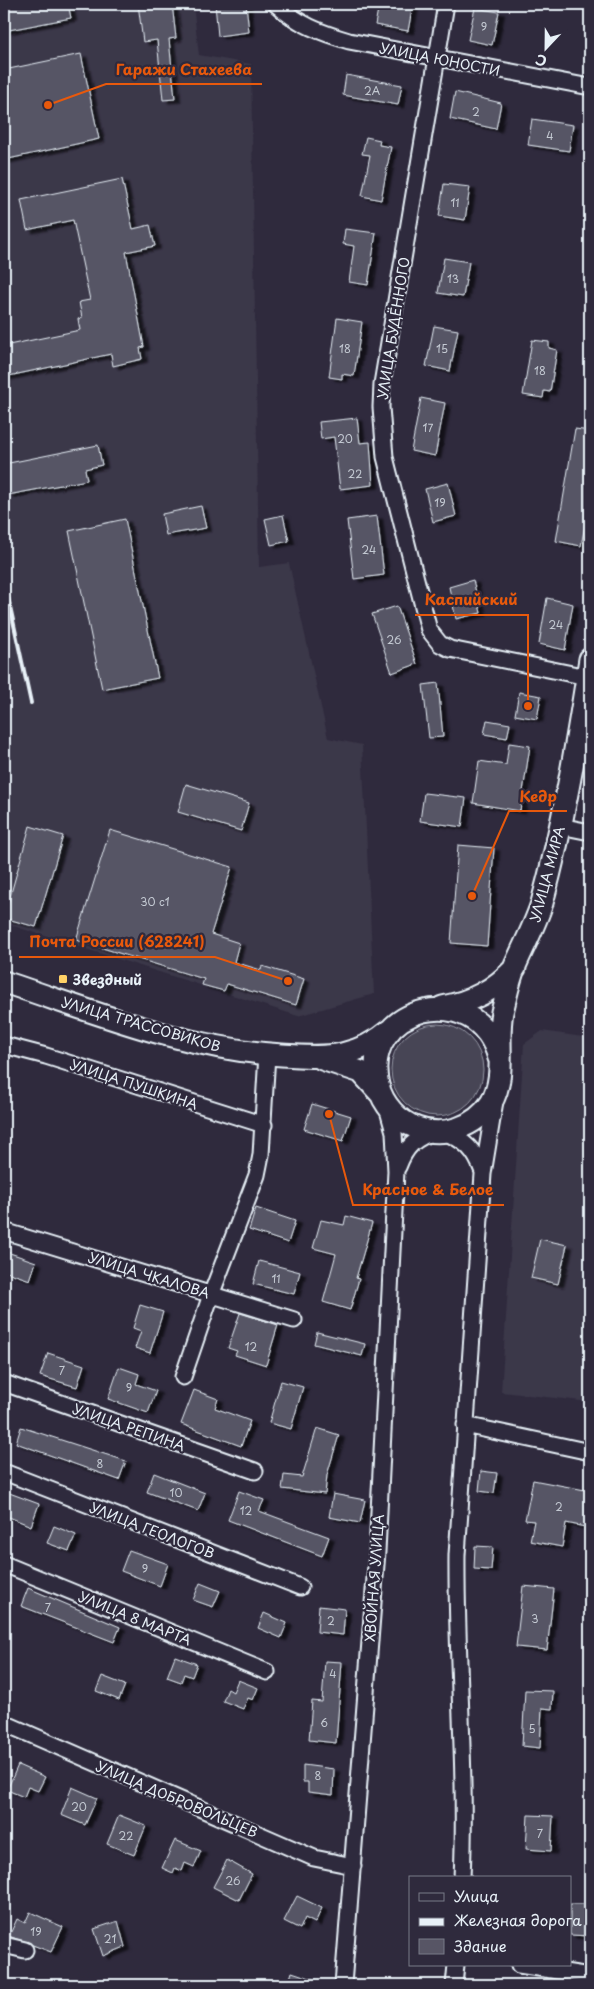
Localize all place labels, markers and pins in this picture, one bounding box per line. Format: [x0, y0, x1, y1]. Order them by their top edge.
callout: Гаражи Стахеева [106, 54, 262, 84]
callout: Каспийский [415, 585, 528, 615]
callout: Кедр [509, 781, 567, 811]
callout: Почта России (628241) [19, 927, 215, 957]
place label: Звездный [72, 969, 142, 990]
marker: Звездный [57, 973, 69, 985]
callout: Красное & Белое [353, 1175, 504, 1205]

